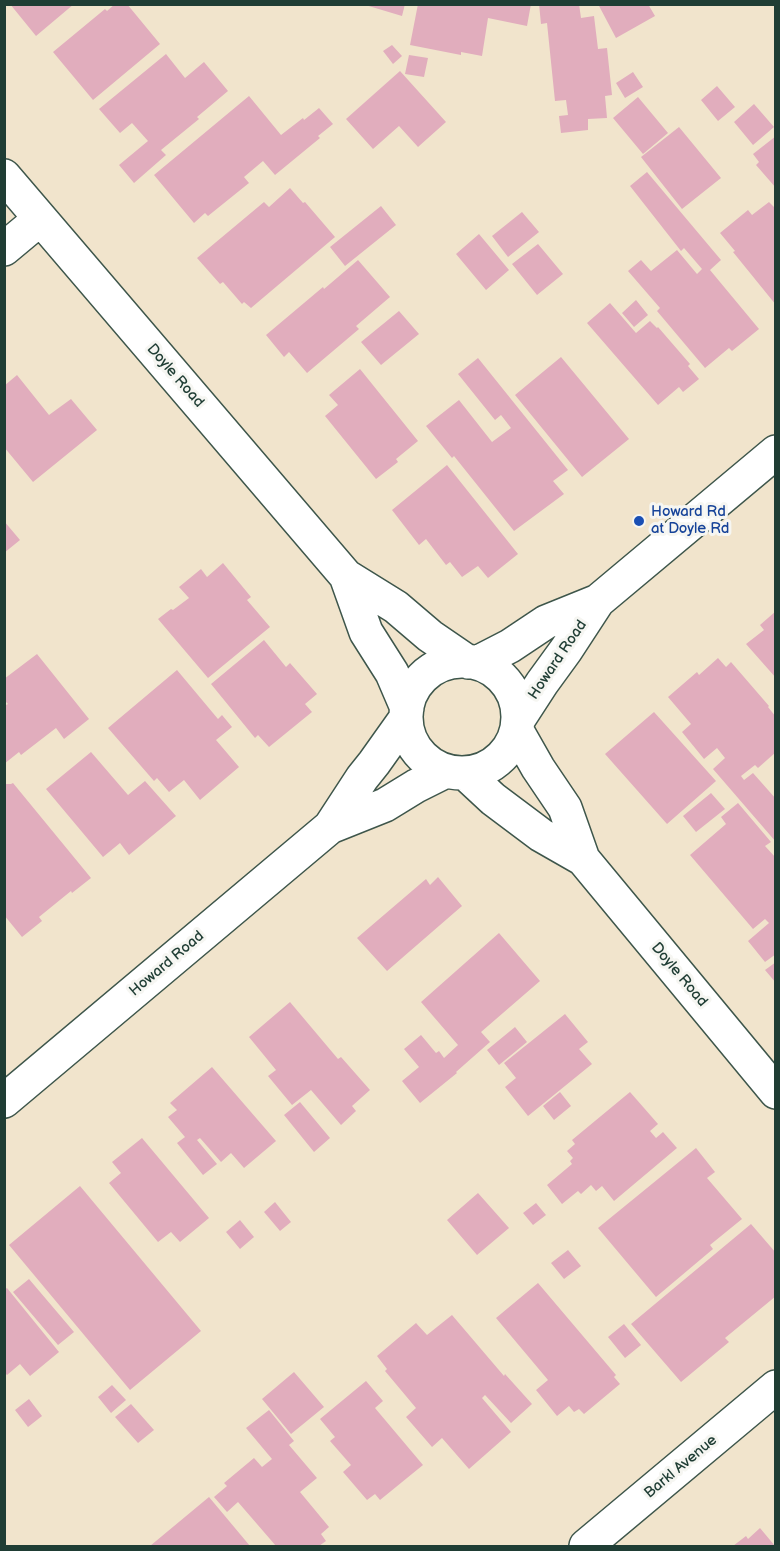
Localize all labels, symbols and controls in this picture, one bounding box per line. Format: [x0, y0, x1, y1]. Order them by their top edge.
street label: Doyle Road [143, 341, 207, 411]
place label: Howard Rd at Doyle Rd [651, 503, 729, 538]
marker: Howard Rd at Doyle Rd [632, 514, 646, 528]
street label: Howard Road [525, 617, 591, 703]
street label: Howard Road [126, 928, 208, 1000]
street label: Doyle Road [647, 939, 711, 1011]
street label: Barkl Avenue [641, 1431, 721, 1503]

